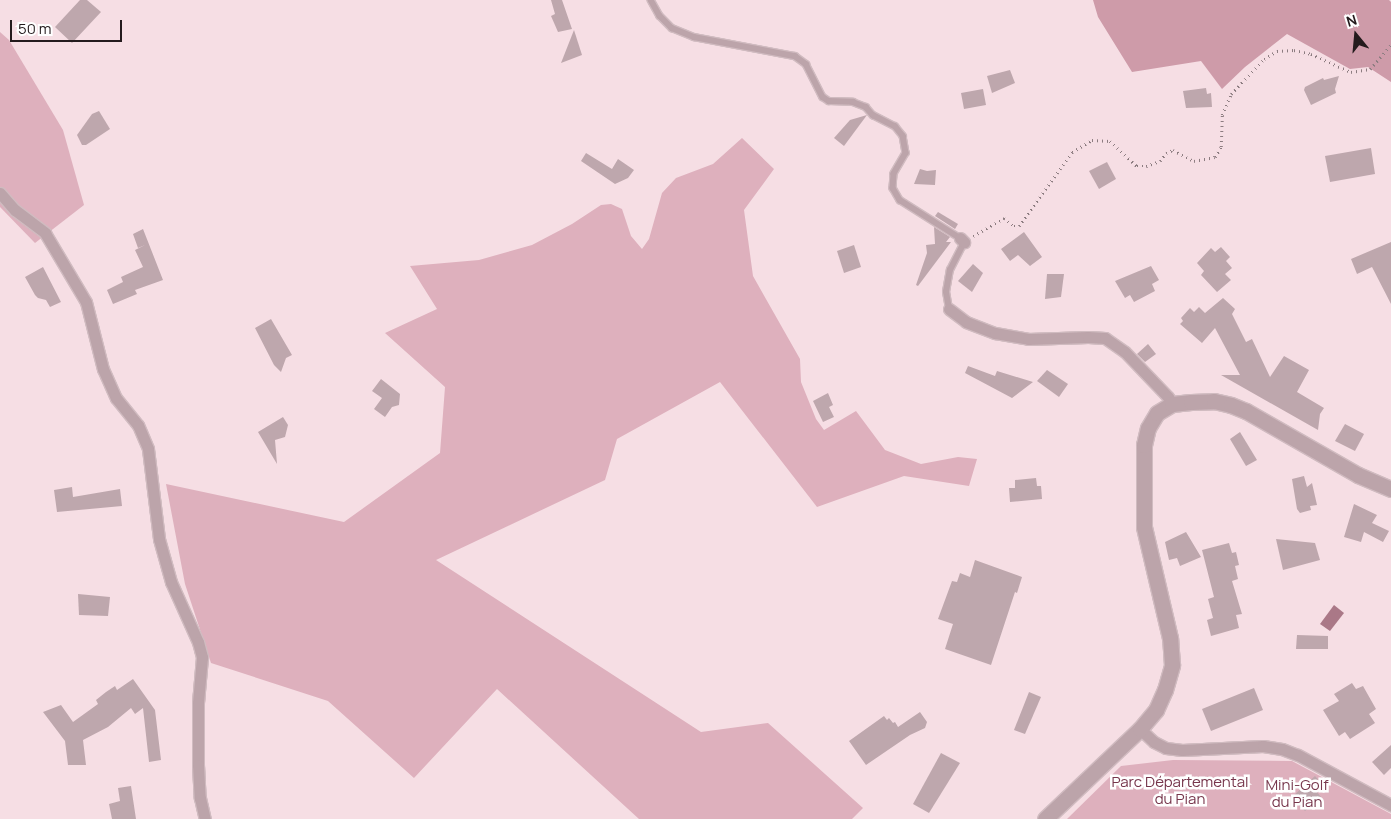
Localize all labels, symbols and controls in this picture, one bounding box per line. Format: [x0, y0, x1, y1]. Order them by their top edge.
scale bar [12, 10, 125, 42]
north arrow [1331, 10, 1381, 60]
text: N [1344, 10, 1359, 31]
text: 50 m [18, 18, 52, 39]
park label: Parc Départemental du Pian [1111, 772, 1249, 807]
park label: Mini-Golf du Pian [1265, 775, 1329, 810]

